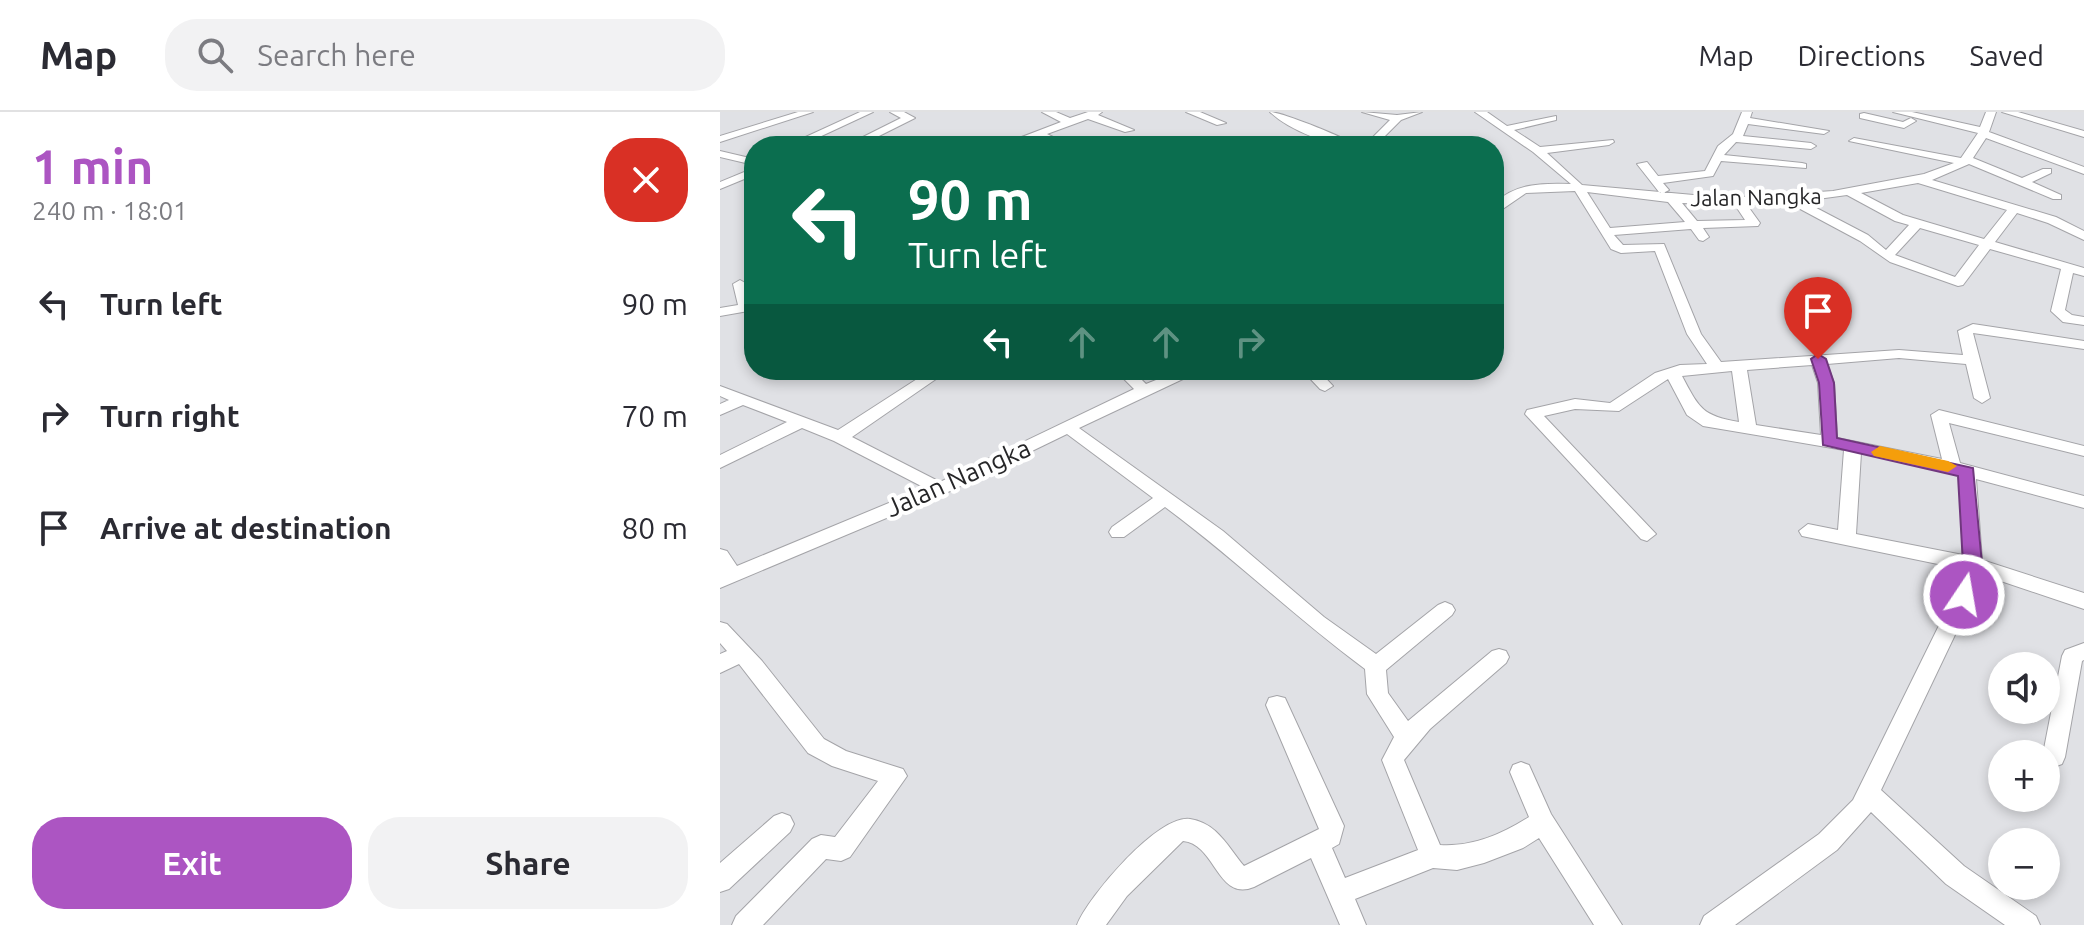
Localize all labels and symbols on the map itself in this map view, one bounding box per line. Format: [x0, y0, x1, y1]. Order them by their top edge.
street label: Jalan Nangka [1690, 183, 1822, 210]
pin [1784, 277, 1852, 359]
street label: Jalan Nangka [881, 433, 1035, 522]
position arrow [1922, 553, 2006, 637]

